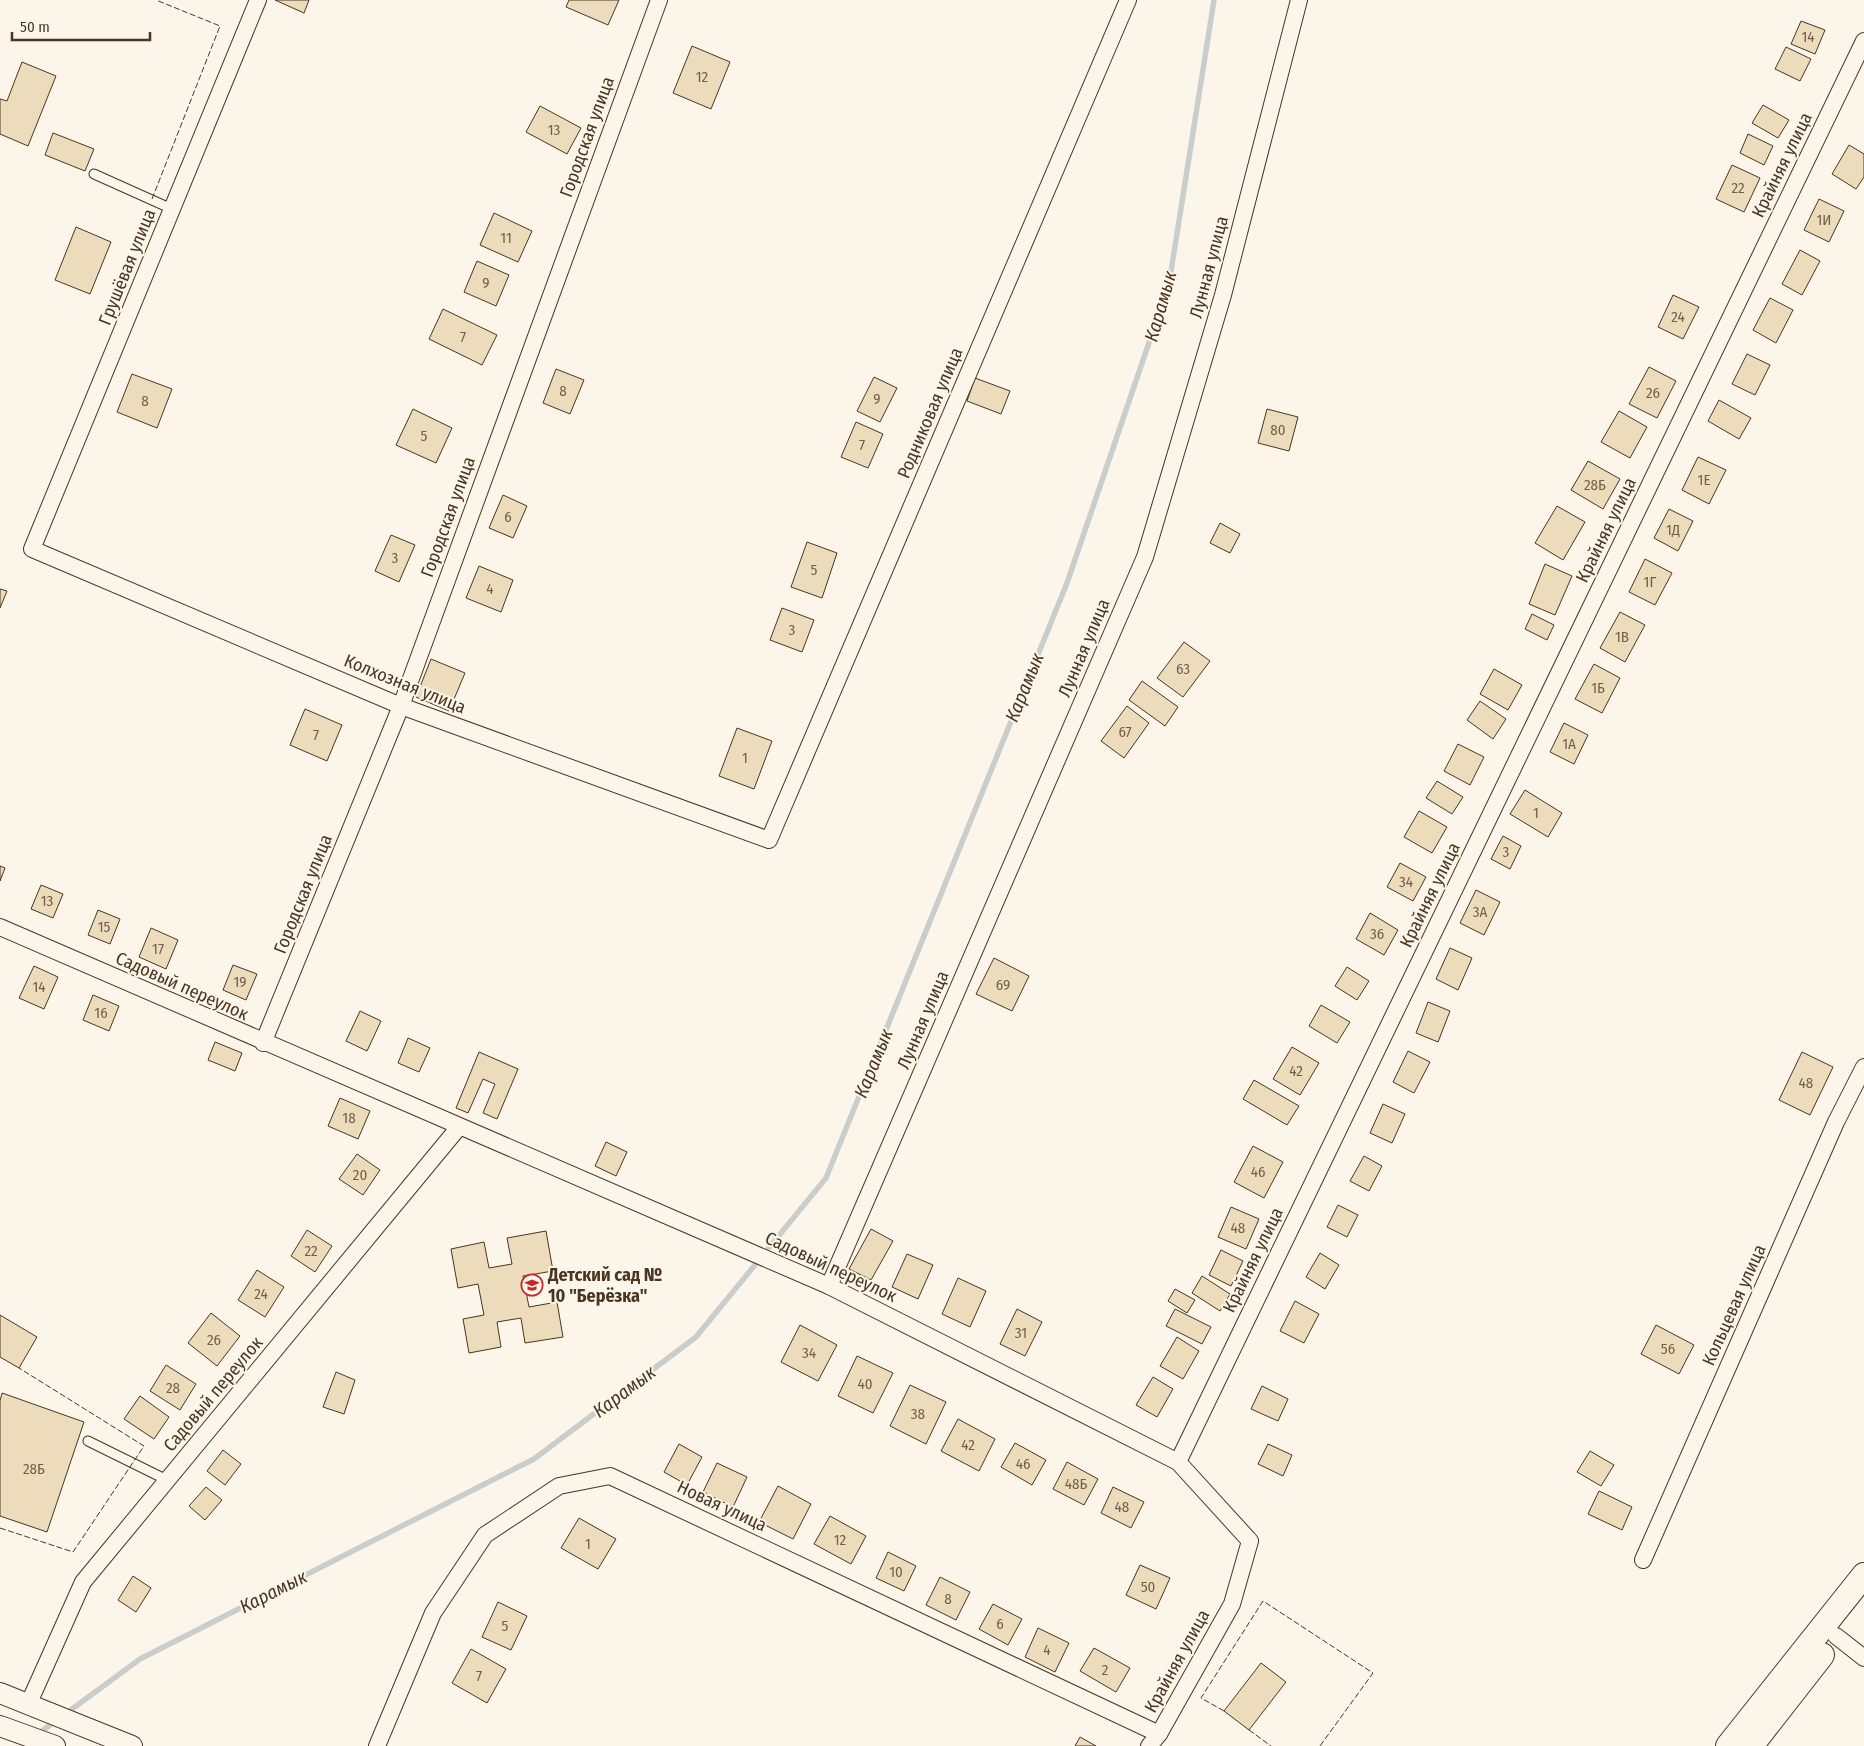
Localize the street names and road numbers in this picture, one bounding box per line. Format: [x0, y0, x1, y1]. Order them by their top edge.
street label: Городская улица [555, 73, 619, 200]
street label: Крайняя улица [1747, 109, 1817, 221]
street label: Грушёвая улица [94, 205, 160, 328]
street label: Лунная улица [1185, 213, 1233, 320]
street label: Родниковая улица [892, 344, 968, 482]
street label: Городская улица [416, 453, 480, 580]
street label: Крайняя улица [1571, 474, 1641, 586]
street label: Лунная улица [1053, 595, 1115, 701]
street label: Колхозная улица [341, 650, 469, 718]
street label: Городская улица [269, 831, 337, 957]
street label: Крайняя улица [1395, 839, 1465, 951]
street label: Садовый переулок [112, 947, 252, 1025]
street label: Лунная улица [892, 967, 954, 1073]
street label: Крайняя улица [1218, 1204, 1288, 1316]
street label: Садовый переулок [762, 1227, 901, 1307]
street label: Кольцевая улица [1697, 1241, 1771, 1369]
street label: Садовый переулок [159, 1332, 268, 1456]
street label: Новая улица [674, 1476, 770, 1536]
street label: Крайняя улица [1140, 1606, 1214, 1716]

